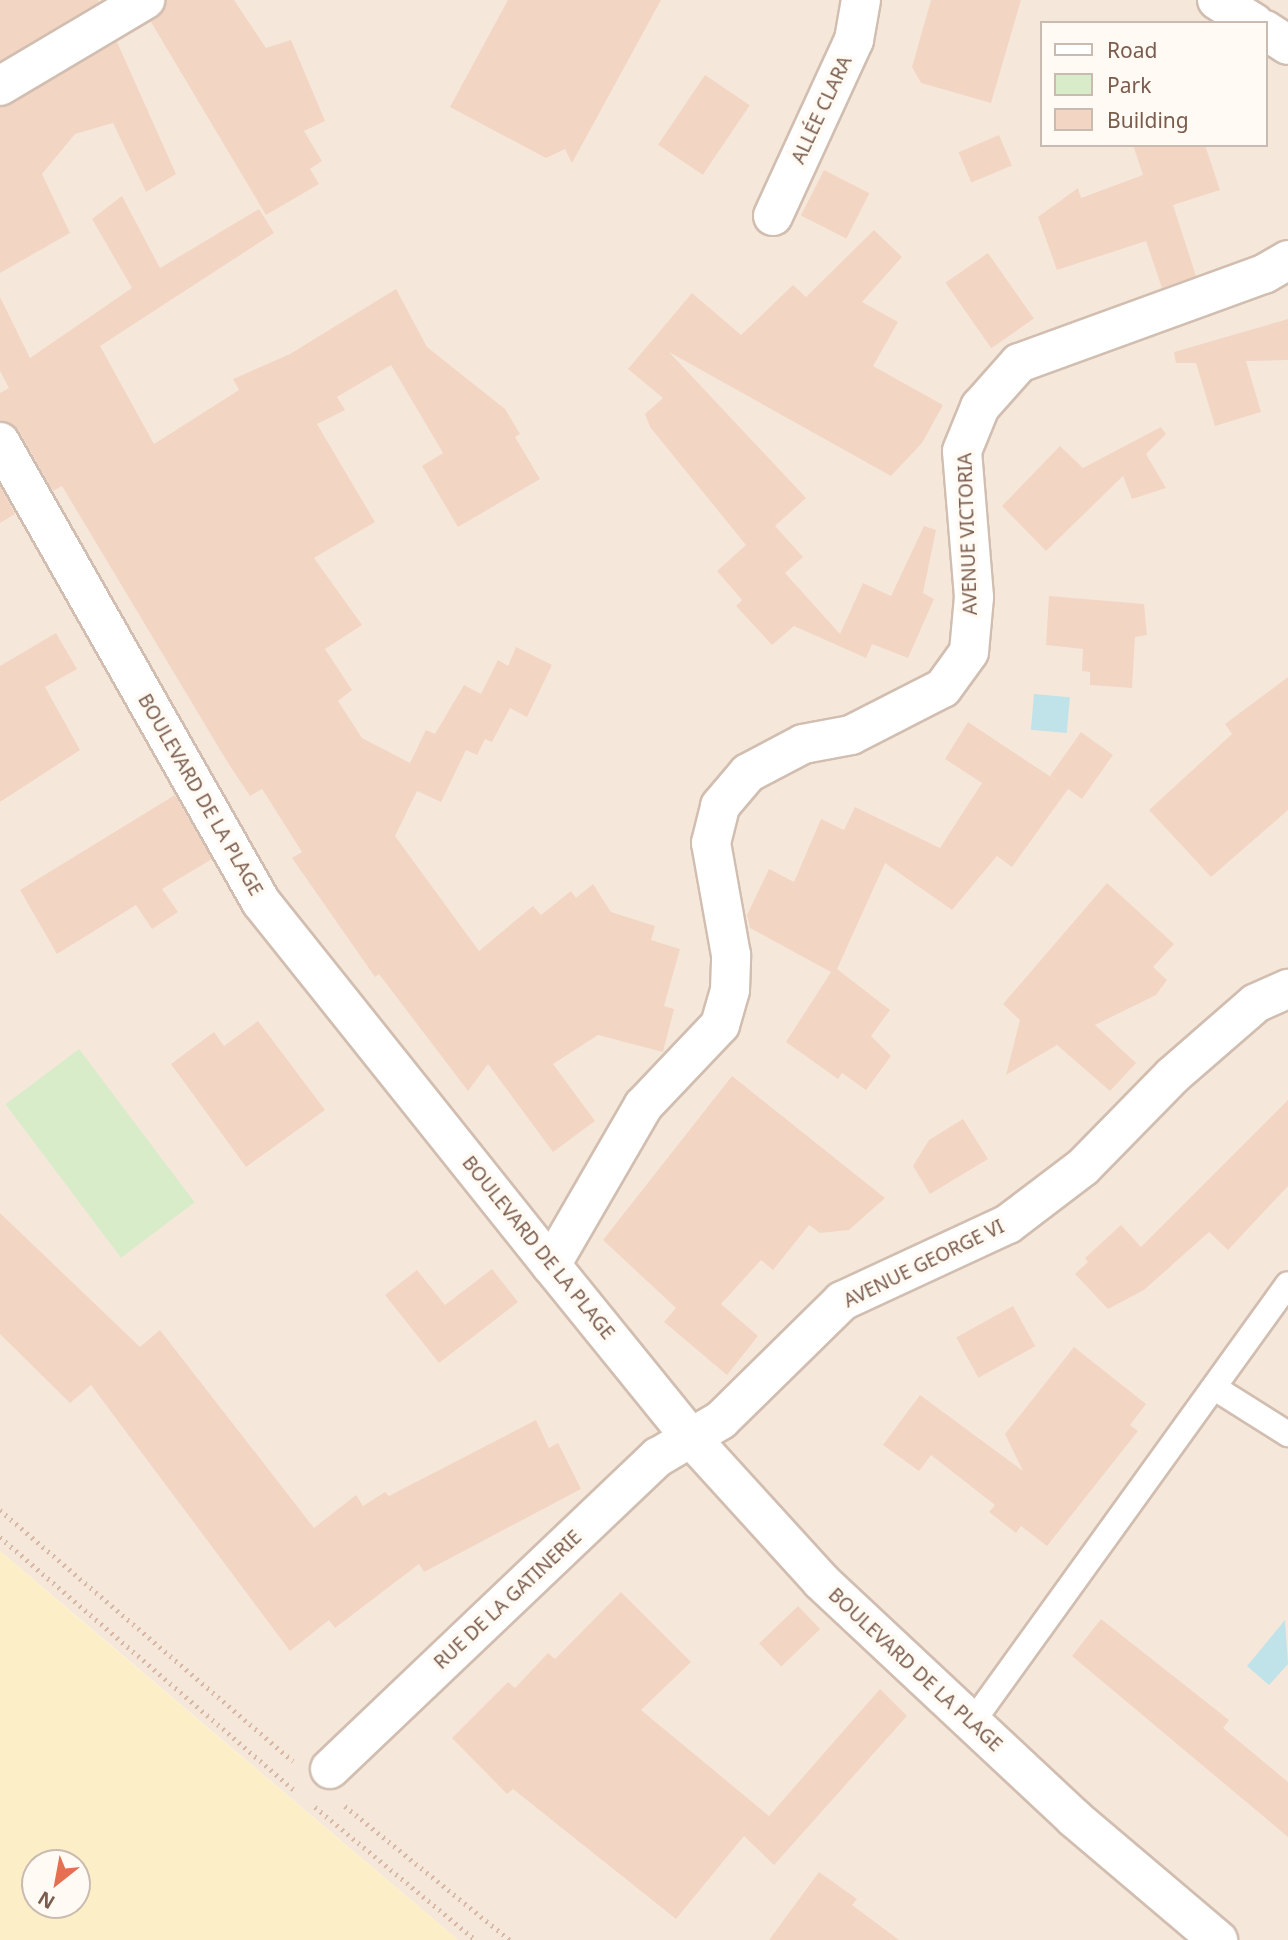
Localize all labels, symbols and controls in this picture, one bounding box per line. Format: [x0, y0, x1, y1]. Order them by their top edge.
legend [1040, 21, 1267, 147]
text: Road [1107, 36, 1157, 64]
street label: ALLÉE CLARA [787, 53, 857, 167]
text: Park [1107, 71, 1151, 99]
text: Building [1107, 106, 1189, 134]
street label: AVENUE VICTORIA [954, 452, 982, 616]
street label: BOULEVARD DE LA PLAGE [133, 690, 267, 900]
street label: BOULEVARD DE LA PLAGE [457, 1152, 619, 1344]
street label: AVENUE GEORGE VI [840, 1215, 1008, 1313]
street label: RUE DE LA GATINERIE [430, 1526, 586, 1674]
street label: BOULEVARD DE LA PLAGE [823, 1584, 1007, 1756]
north arrow [21, 1849, 91, 1919]
text: N [33, 1885, 60, 1915]

